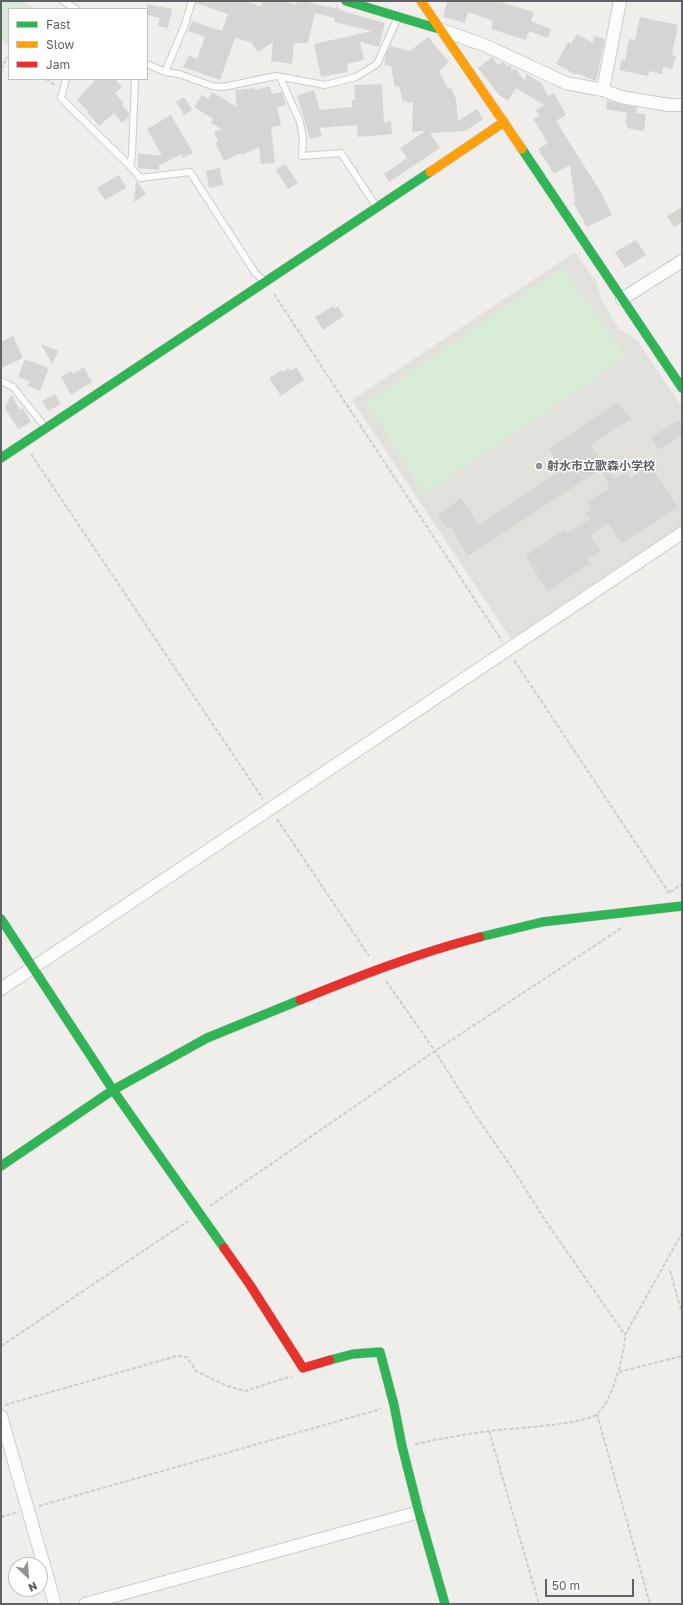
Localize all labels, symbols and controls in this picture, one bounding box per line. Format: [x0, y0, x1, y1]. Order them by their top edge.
legend [8, 8, 148, 80]
text: Fast [46, 17, 71, 32]
text: Slow [46, 37, 74, 52]
text: Jam [46, 57, 70, 72]
place label: 射水市立歌森小学校 [547, 459, 655, 473]
marker: 射水市立歌森小学校 [534, 461, 544, 471]
north arrow [8, 1557, 48, 1597]
scale bar [547, 1571, 636, 1597]
text: 50 m [552, 1578, 580, 1593]
text: N [26, 1580, 40, 1595]

